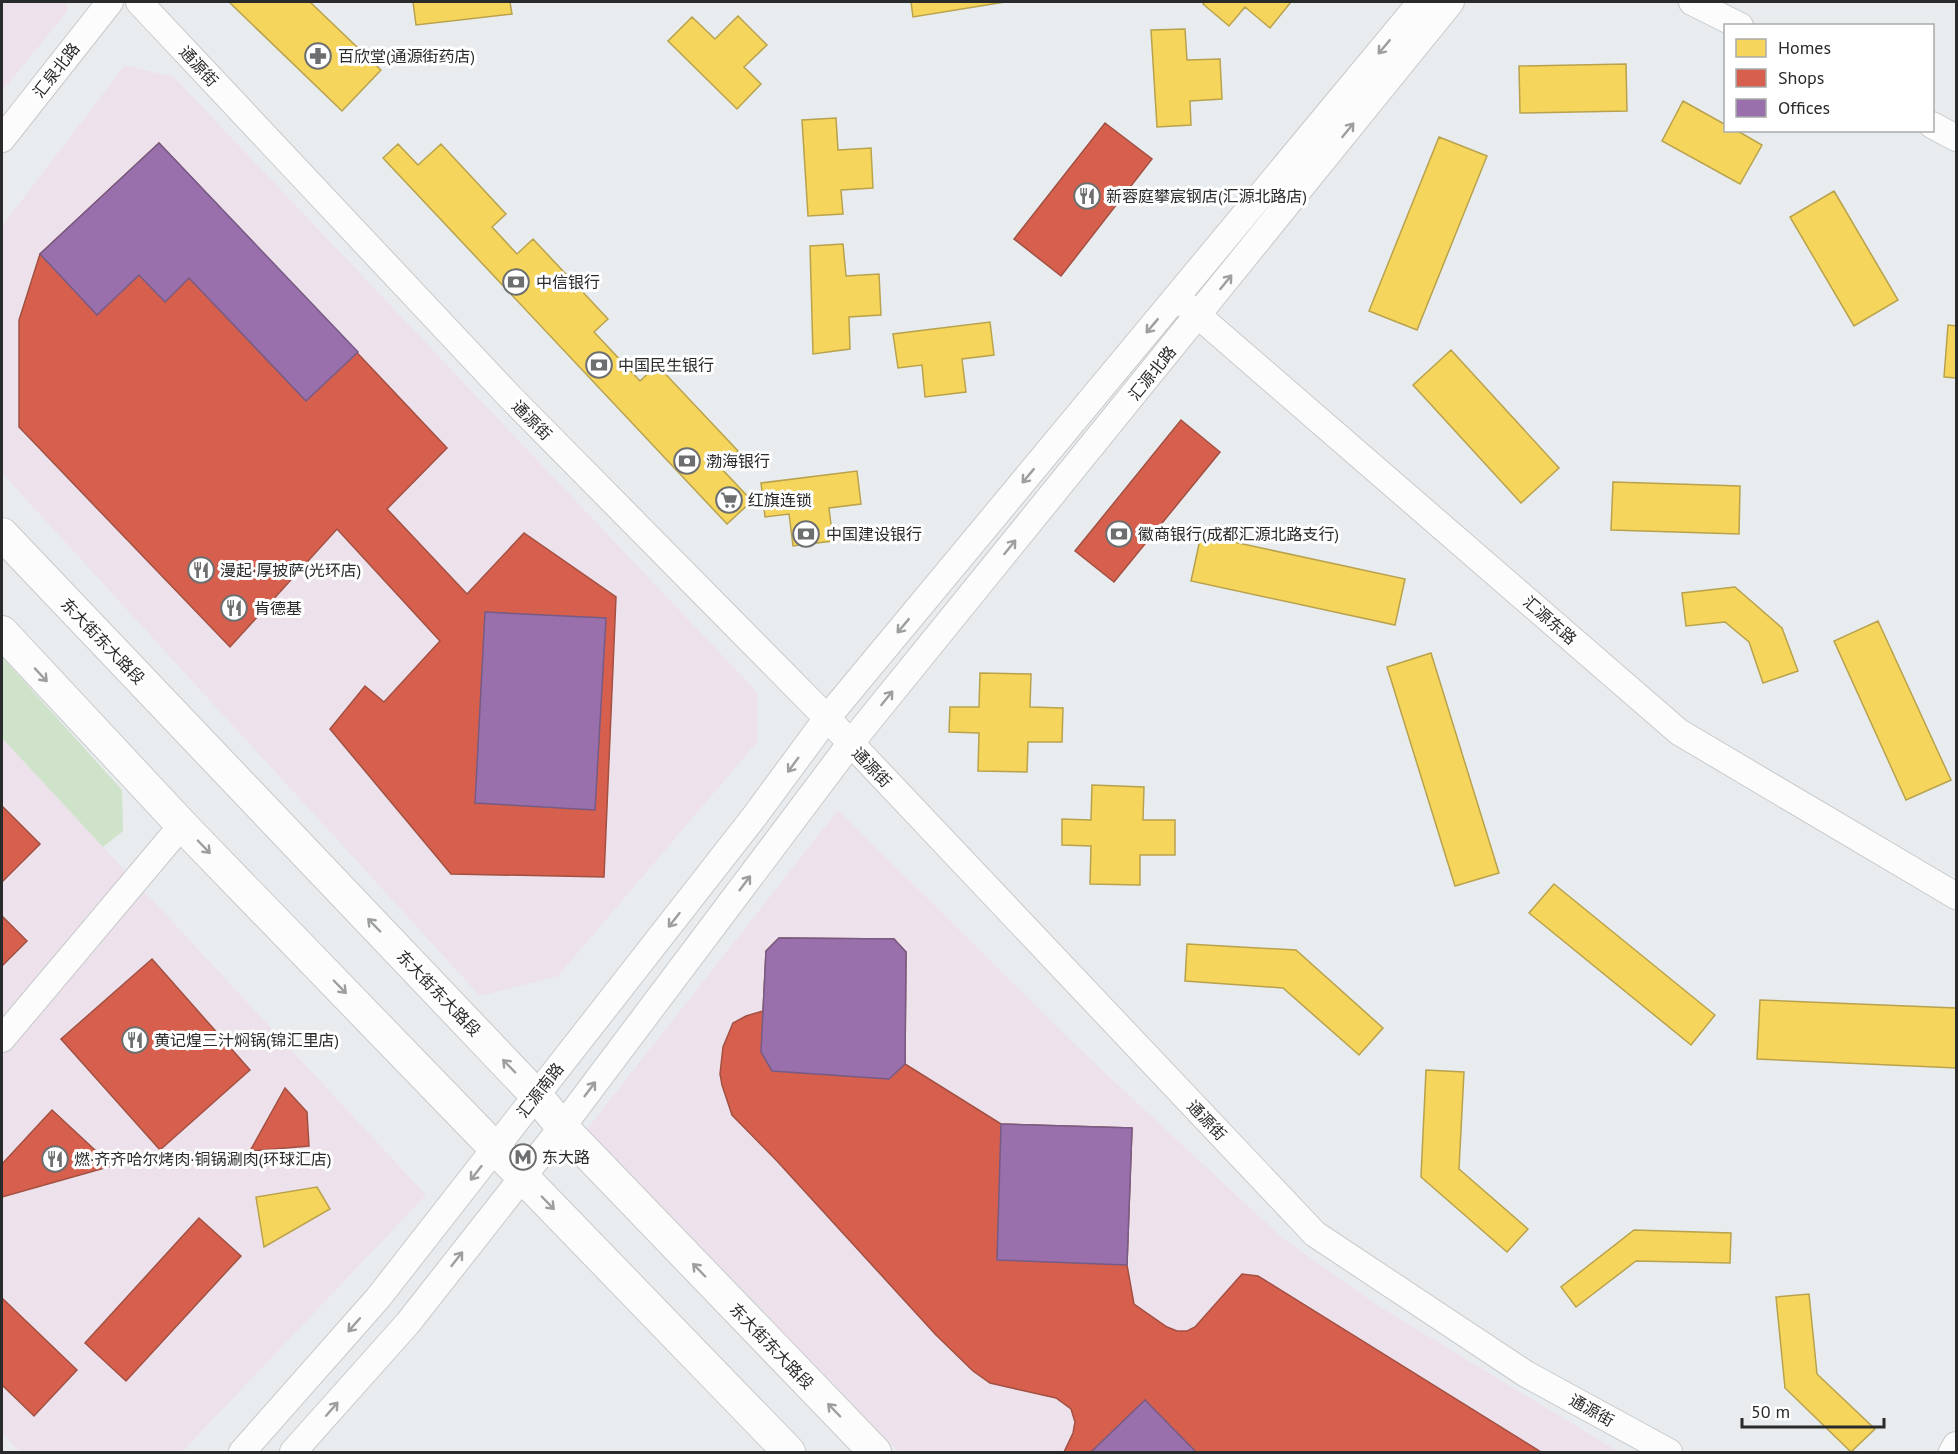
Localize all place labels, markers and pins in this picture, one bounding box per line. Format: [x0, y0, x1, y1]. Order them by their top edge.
pharmacy icon: 百欣堂(通源街药店) [303, 41, 333, 71]
place label: 百欣堂(通源街药店) [338, 46, 475, 66]
restaurant icon: 新蓉庭攀宸钢店(汇源北路店) [1072, 181, 1102, 211]
place label: 新蓉庭攀宸钢店(汇源北路店) [1106, 186, 1307, 206]
bank icon: 中信银行 [501, 267, 531, 297]
place label: 中信银行 [536, 272, 600, 292]
bank icon: 中国民生银行 [584, 350, 614, 380]
place label: 中国民生银行 [618, 355, 714, 375]
bank icon: 渤海银行 [672, 446, 702, 476]
place label: 渤海银行 [706, 451, 770, 471]
supermarket icon: 红旗连锁 [714, 485, 744, 515]
place label: 红旗连锁 [748, 490, 812, 510]
bank icon: 中国建设银行 [791, 519, 821, 549]
bank icon: 徽商银行(成都汇源北路支行) [1104, 519, 1134, 549]
place label: 中国建设银行 [826, 524, 922, 544]
place label: 徽商银行(成都汇源北路支行) [1138, 524, 1339, 544]
restaurant icon: 漫起·厚披萨(光环店) [186, 555, 216, 585]
place label: 漫起·厚披萨(光环店) [220, 560, 361, 580]
restaurant icon: 肯德基 [219, 593, 249, 623]
place label: 肯德基 [254, 598, 302, 618]
restaurant icon: 黄记煌三汁焖锅(锦汇里店) [120, 1025, 150, 1055]
place label: 黄记煌三汁焖锅(锦汇里店) [154, 1030, 339, 1050]
metro station icon: 东大路 [508, 1142, 538, 1172]
restaurant icon: 燃·齐齐哈尔烤肉·铜锅涮肉(环球汇店) [40, 1144, 70, 1174]
place label: 东大路 [542, 1147, 590, 1167]
place label: 燃·齐齐哈尔烤肉·铜锅涮肉(环球汇店) [74, 1149, 332, 1169]

